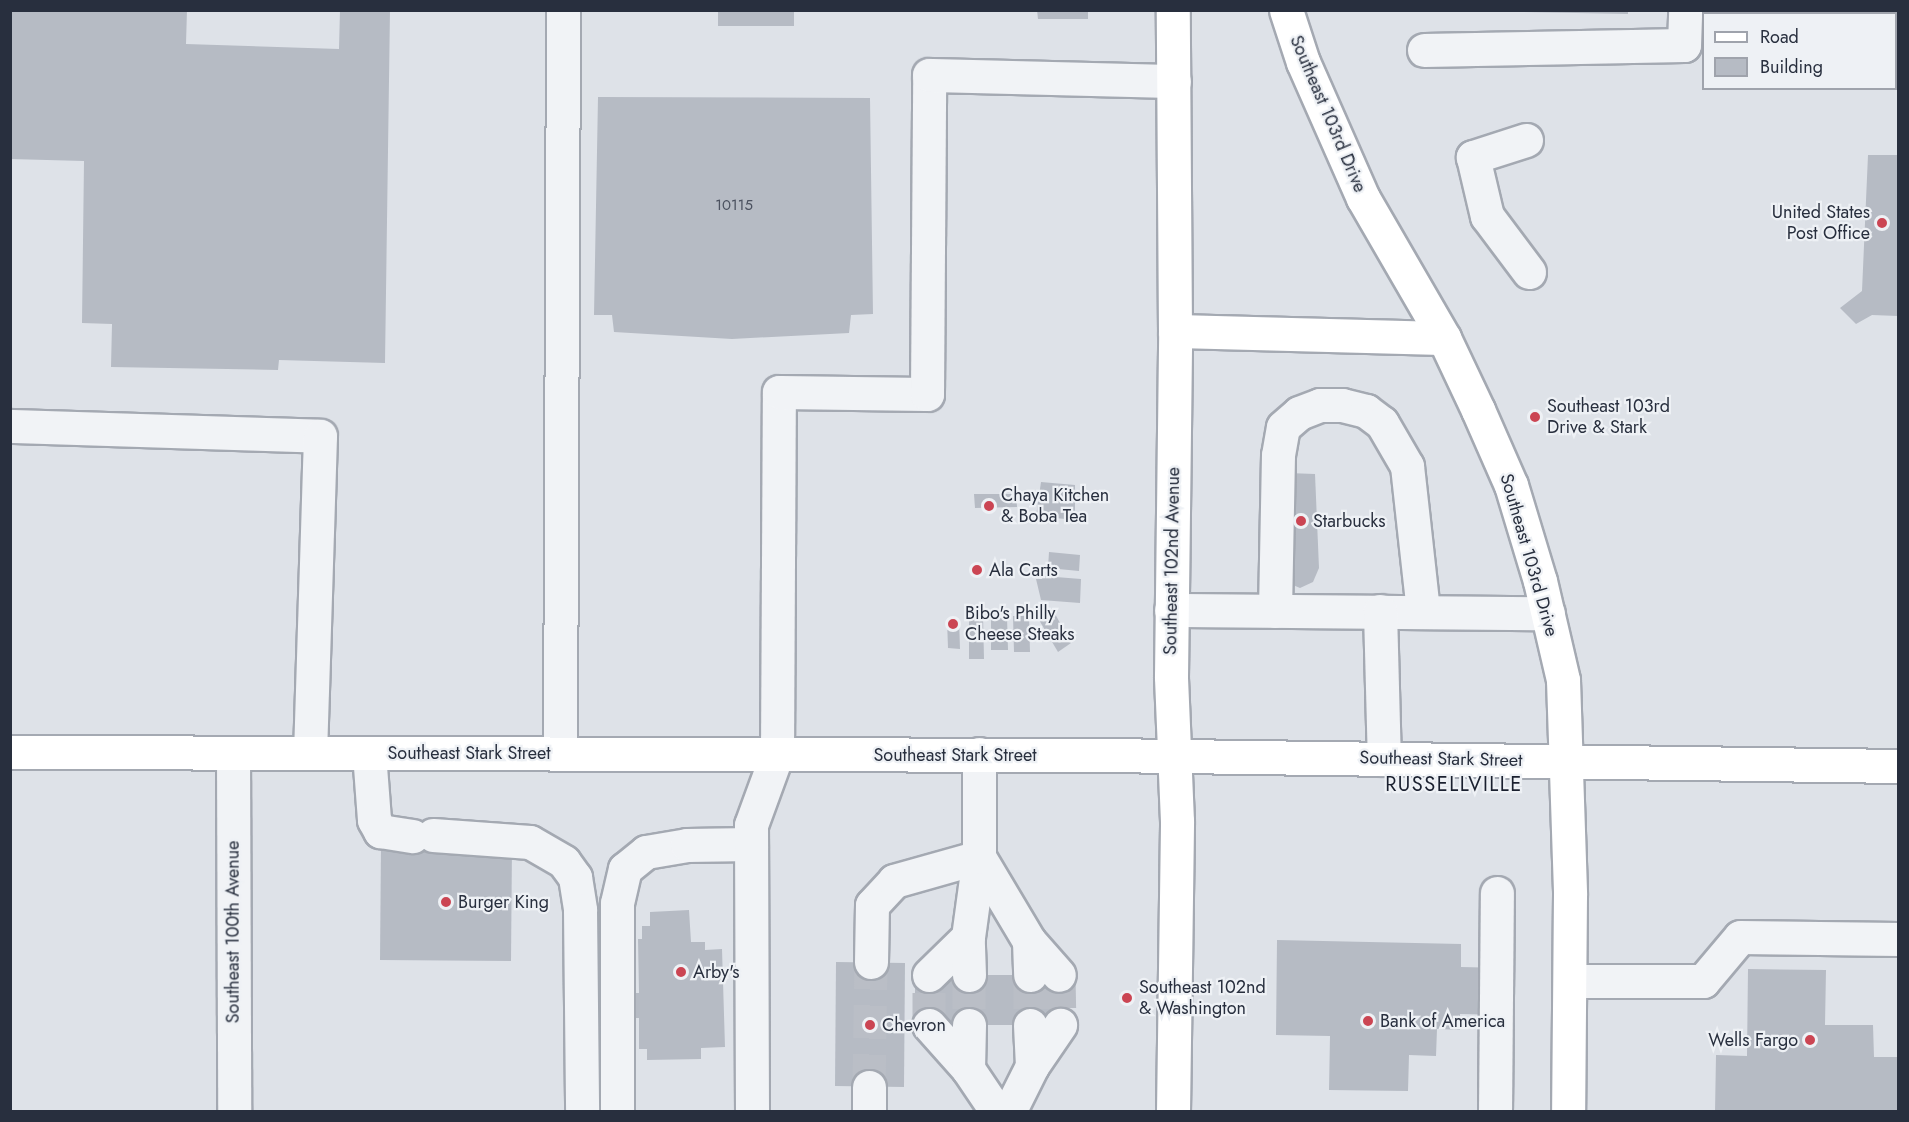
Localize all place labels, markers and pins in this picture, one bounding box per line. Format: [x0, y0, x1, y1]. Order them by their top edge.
place label: United States Post Office [1772, 202, 1870, 244]
marker: United States Post Office [1875, 216, 1889, 230]
place label: Southeast 103rd Drive & Stark [1547, 396, 1670, 438]
marker: Southeast 103rd Drive & Stark [1528, 410, 1542, 424]
place label: Chaya Kitchen & Boba Tea [1001, 485, 1109, 528]
marker: Chaya Kitchen & Boba Tea [982, 499, 996, 513]
place label: Starbucks [1313, 510, 1386, 532]
marker: Starbucks [1294, 514, 1308, 528]
place label: Ala Carts [989, 559, 1058, 581]
marker: Ala Carts [970, 563, 984, 577]
place label: Bibo's Philly Cheese Steaks [965, 603, 1075, 646]
marker: Bibo's Philly Cheese Steaks [946, 617, 960, 631]
place label: Burger King [458, 891, 549, 913]
marker: Burger King [439, 895, 453, 909]
place label: Arby's [693, 961, 740, 983]
marker: Arby's [674, 965, 688, 979]
place label: Southeast 102nd & Washington [1139, 977, 1266, 1020]
marker: Southeast 102nd & Washington [1120, 991, 1134, 1005]
place label: Bank of America [1380, 1010, 1505, 1032]
place label: Chevron [882, 1014, 946, 1036]
marker: Bank of America [1361, 1014, 1375, 1028]
marker: Chevron [863, 1018, 877, 1032]
place label: Wells Fargo [1708, 1029, 1798, 1051]
marker: Wells Fargo [1803, 1033, 1817, 1047]

